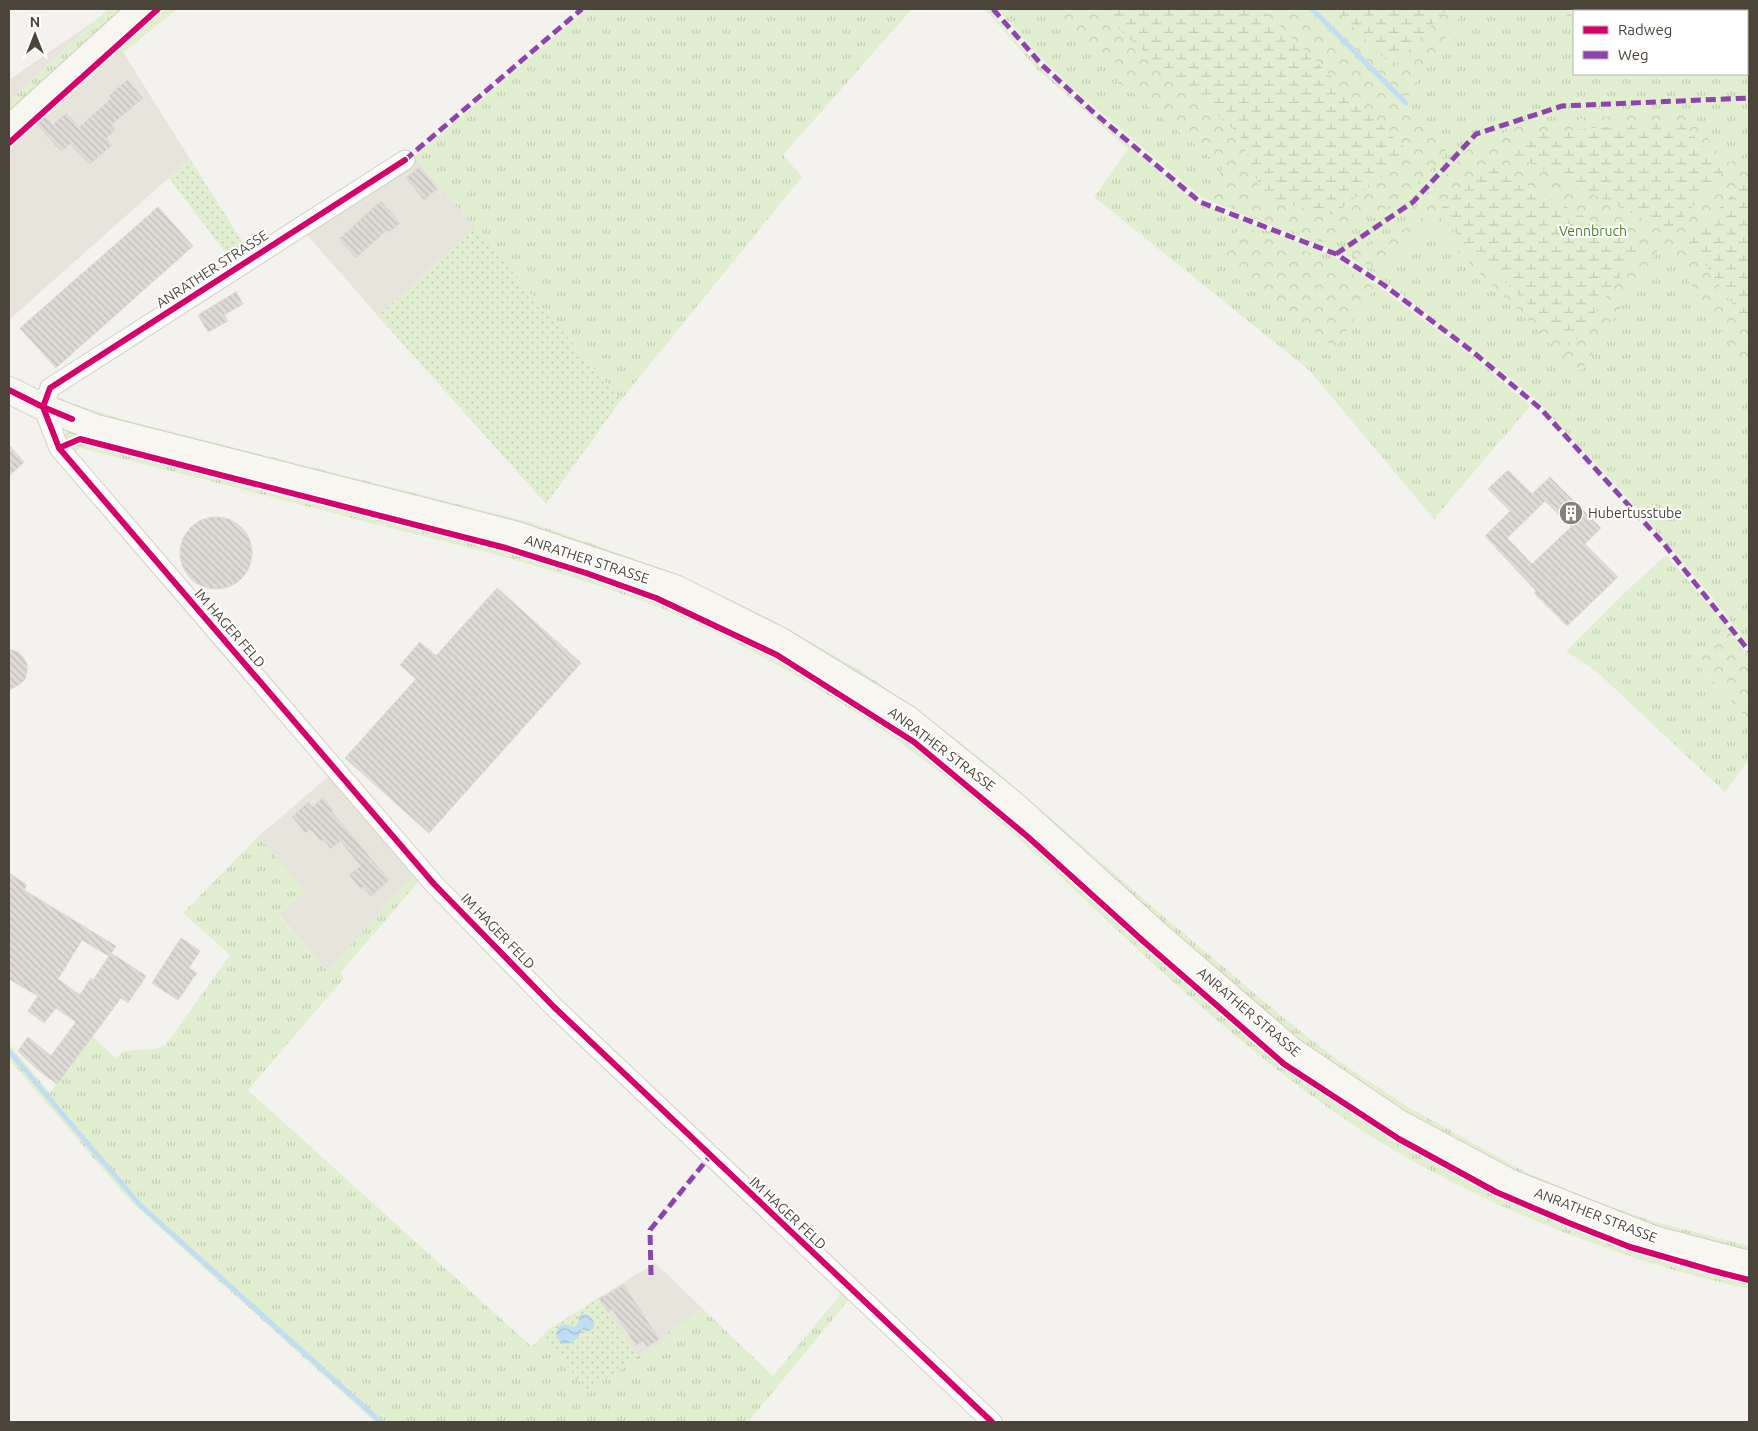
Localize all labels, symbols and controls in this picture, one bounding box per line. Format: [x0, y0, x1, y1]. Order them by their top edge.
north arrow [10, 10, 60, 60]
legend [1573, 10, 1748, 75]
text: N [30, 14, 40, 30]
text: Radweg [1618, 21, 1672, 38]
text: Weg [1618, 46, 1649, 63]
park label: Vennbruch [1559, 223, 1627, 239]
street label: ANRATHER STRASSE [153, 227, 271, 311]
building icon: Hubertusstube [1558, 500, 1584, 526]
place label: Hubertusstube [1588, 505, 1682, 521]
street label: ANRATHER STRASSE [523, 531, 651, 587]
street label: IM HAGER FELD [191, 585, 269, 671]
street label: ANRATHER STRASSE [885, 704, 999, 795]
street label: IM HAGER FELD [458, 890, 538, 972]
street label: ANRATHER STRASSE [1194, 964, 1304, 1060]
street label: IM HAGER FELD [746, 1173, 830, 1253]
street label: ANRATHER STRASSE [1532, 1184, 1660, 1246]

